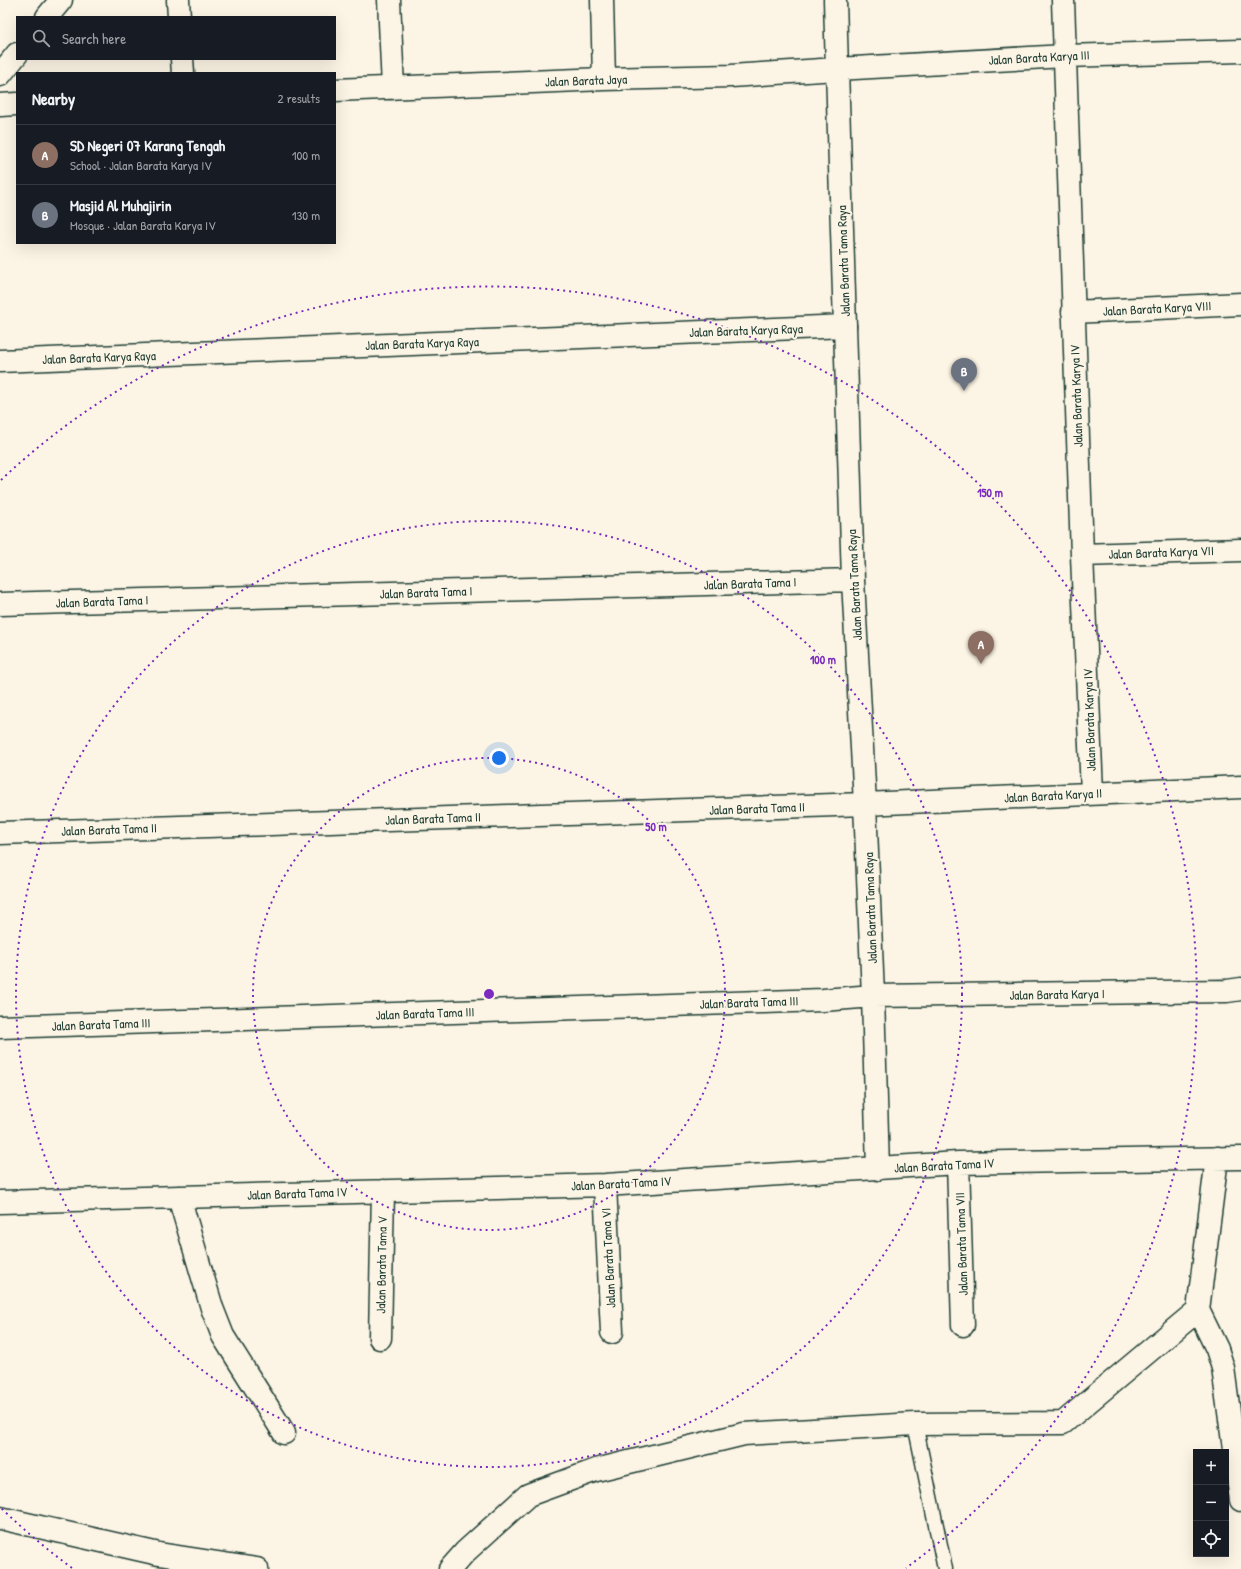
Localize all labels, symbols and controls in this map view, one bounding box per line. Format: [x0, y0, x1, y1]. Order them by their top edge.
search box [16, 16, 336, 60]
icon: search [30, 27, 52, 49]
text: Search here [62, 28, 126, 49]
street label: Jalan Barata Karya III [988, 45, 1090, 69]
street label: Jalan Barata Jaya [545, 70, 627, 90]
text: Nearby [32, 87, 75, 110]
text: 2 results [278, 89, 320, 107]
text: SD Negeri 07 Karang Tengah [70, 135, 225, 156]
text: A [42, 146, 48, 164]
text: 100 m [292, 146, 320, 164]
text: School · Jalan Barata Karya IV [70, 156, 212, 174]
text: Masjid Al Muhajirin [70, 195, 171, 216]
street label: Jalan Barata Tama Raya [832, 205, 854, 317]
text: B [42, 206, 48, 224]
text: 130 m [292, 206, 320, 224]
text: Mosque · Jalan Barata Karya IV [70, 216, 215, 234]
street label: Jalan Barata Karya VIII [1102, 296, 1212, 320]
street label: Jalan Barata Karya Raya [689, 319, 803, 341]
street label: Jalan Barata Karya Raya [365, 332, 479, 354]
street label: Jalan Barata Karya IV [1065, 344, 1087, 448]
street label: Jalan Barata Karya Raya [42, 346, 156, 368]
pin: B [951, 358, 977, 391]
text: 150 m [977, 484, 1003, 501]
street label: Jalan Barata Tama Raya [842, 529, 866, 641]
street label: Jalan Barata Karya VII [1108, 541, 1214, 563]
street label: Jalan Barata Tama I [703, 572, 797, 594]
street label: Jalan Barata Tama I [379, 581, 473, 603]
street label: Jalan Barata Tama I [55, 590, 149, 612]
pin: A [968, 631, 994, 664]
text: 100 m [810, 651, 836, 668]
street label: Jalan Barata Karya IV [1078, 668, 1100, 772]
your location [489, 748, 509, 768]
street label: Jalan Barata Karya II [1003, 783, 1103, 807]
street label: Jalan Barata Tama II [709, 797, 805, 819]
street label: Jalan Barata Tama II [385, 807, 481, 829]
street label: Jalan Barata Tama II [61, 818, 157, 840]
text: 50 m [645, 818, 667, 835]
street label: Jalan Barata Tama Raya [859, 852, 881, 964]
street label: Jalan Barata Karya I [1009, 984, 1105, 1004]
centre of rings [482, 987, 496, 1001]
street label: Jalan Barata Tama III [699, 991, 799, 1013]
street label: Jalan Barata Tama III [375, 1002, 475, 1024]
street label: Jalan Barata Tama III [51, 1013, 151, 1035]
street label: Jalan Barata Tama IV [894, 1153, 995, 1177]
street label: Jalan Barata Tama IV [571, 1171, 672, 1195]
street label: Jalan Barata Tama IV [247, 1182, 348, 1204]
street label: Jalan Barata Tama VII [950, 1192, 972, 1296]
street label: Jalan Barata Tama VI [596, 1208, 620, 1308]
street label: Jalan Barata Tama V [371, 1216, 391, 1314]
map controls [1193, 1449, 1229, 1557]
button: + [1193, 1449, 1229, 1485]
button: − [1193, 1485, 1229, 1521]
button: locate [1193, 1521, 1229, 1557]

